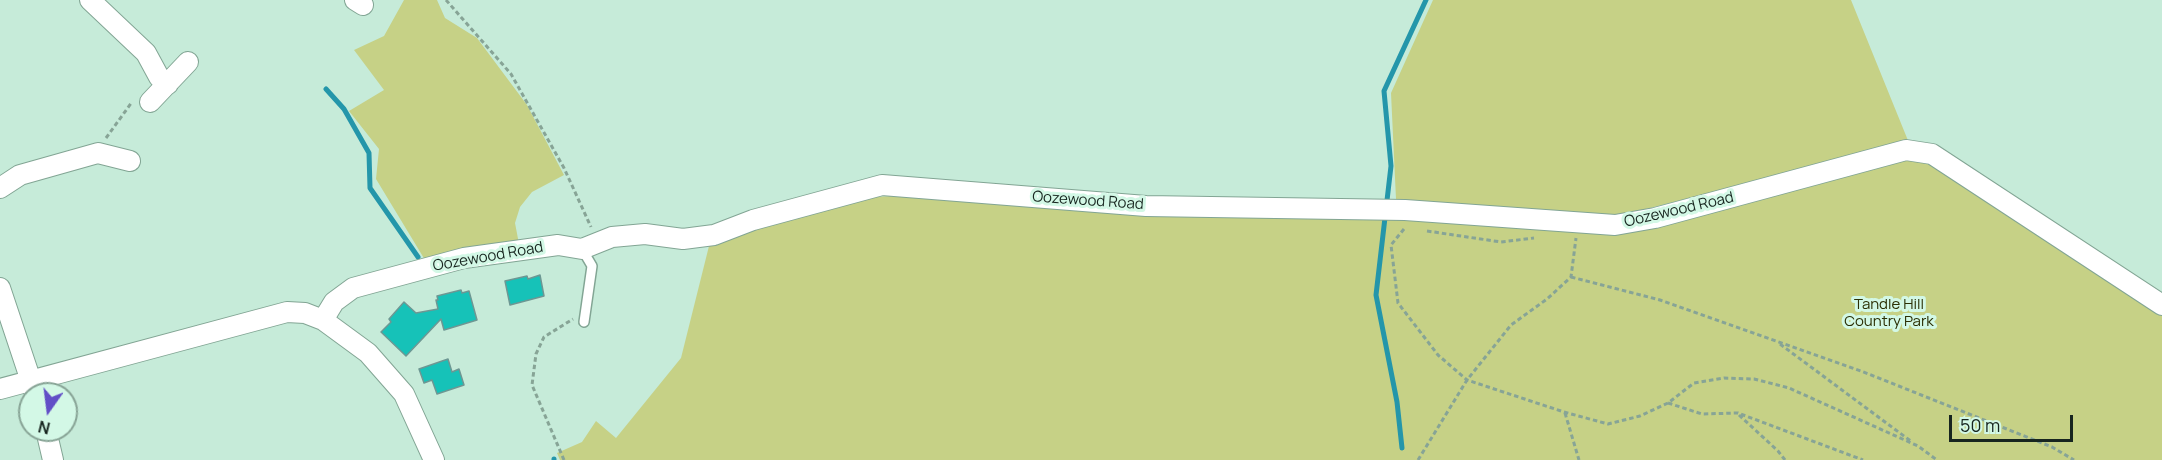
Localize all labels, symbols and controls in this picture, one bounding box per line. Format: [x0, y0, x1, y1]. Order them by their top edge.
street label: Oozewood Road [1032, 188, 1144, 214]
street label: Oozewood Road [1623, 189, 1735, 231]
street label: Oozewood Road [431, 238, 545, 276]
park label: Tandle Hill Country Park [1844, 296, 1934, 331]
north arrow [18, 382, 78, 442]
scale bar [1952, 403, 2076, 441]
text: 50 m [1960, 413, 2000, 437]
text: N [36, 415, 52, 440]

